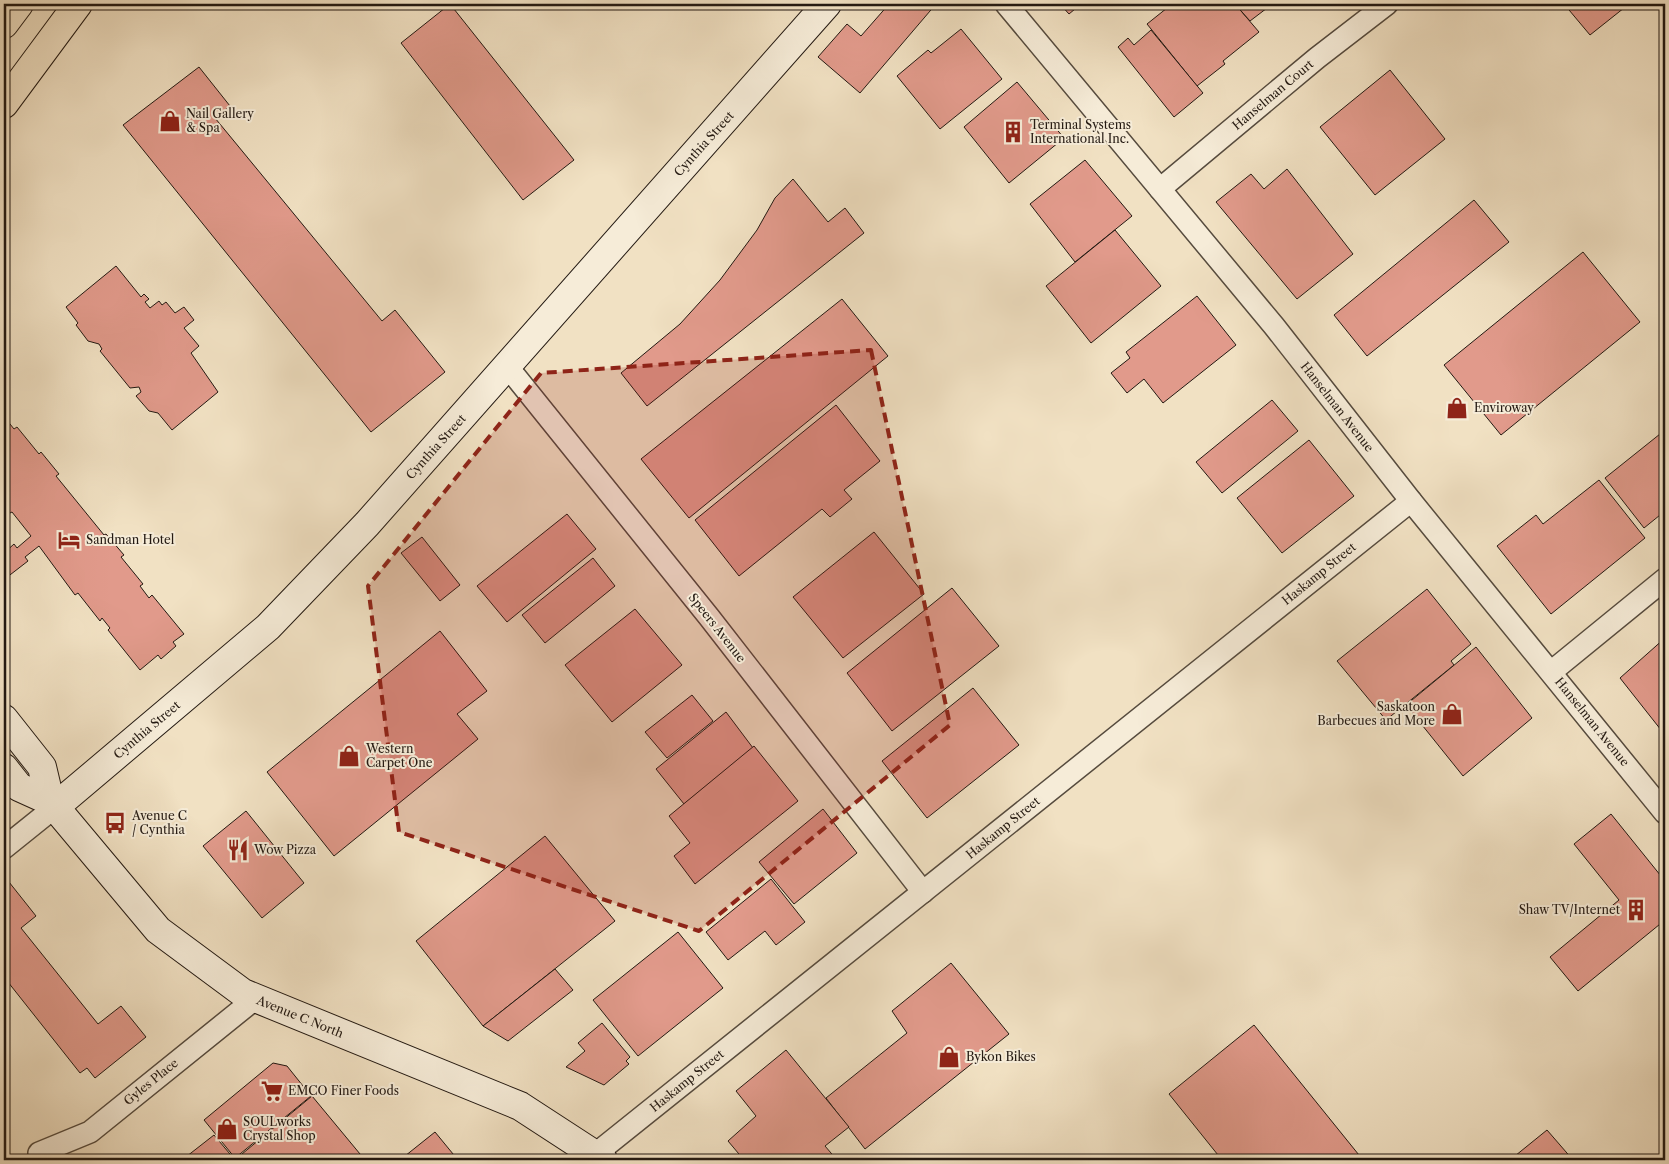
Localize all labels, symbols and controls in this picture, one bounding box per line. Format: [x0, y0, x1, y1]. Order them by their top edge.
street label: Hanselman Court [1229, 56, 1317, 133]
place label: Nail Gallery & Spa [186, 106, 254, 135]
shop icon: Nail Gallery & Spa [157, 108, 183, 134]
street label: Cynthia Street [671, 108, 737, 179]
place label: Terminal Systems International Inc. [1030, 117, 1131, 146]
building icon: Terminal Systems International Inc. [1000, 119, 1026, 145]
street label: Hanselman Avenue [1298, 359, 1377, 455]
shop icon: Enviroway [1444, 395, 1470, 421]
place label: Enviroway [1474, 400, 1534, 415]
street label: Cynthia Street [403, 411, 469, 482]
hotel icon: Sandman Hotel [56, 527, 82, 553]
place label: Sandman Hotel [86, 532, 175, 547]
street label: Haskamp Street [1279, 539, 1359, 608]
street label: Speers Avenue [686, 590, 749, 665]
street label: Hanselman Avenue [1552, 674, 1633, 769]
street label: Cynthia Street [110, 697, 184, 762]
place label: Saskatoon Barbecues and More [1317, 699, 1435, 728]
shop icon: Saskatoon Barbecues and More [1439, 701, 1465, 727]
place label: Western Carpet One [365, 741, 433, 770]
shop icon: Western Carpet One [336, 743, 362, 769]
street label: Haskamp Street [963, 793, 1043, 862]
place label: Avenue C / Cynthia [131, 808, 187, 837]
bus stop icon: Avenue C / Cynthia [102, 810, 128, 836]
restaurant icon: Wow Pizza [225, 837, 251, 863]
place label: Wow Pizza [253, 842, 317, 857]
building icon: Shaw TV/Internet [1623, 897, 1649, 923]
place label: Shaw TV/Internet [1519, 902, 1621, 917]
street label: Avenue C North [254, 992, 346, 1041]
shop icon: Bykon Bikes [936, 1044, 962, 1070]
street label: Haskamp Street [647, 1046, 727, 1115]
place label: Bykon Bikes [966, 1049, 1036, 1064]
street label: Gyles Place [120, 1055, 181, 1108]
supermarket icon: EMCO Finer Foods [259, 1078, 285, 1104]
place label: EMCO Finer Foods [288, 1083, 399, 1098]
place label: SOULworks Crystal Shop [243, 1114, 316, 1143]
shop icon: SOULworks Crystal Shop [214, 1116, 240, 1142]

